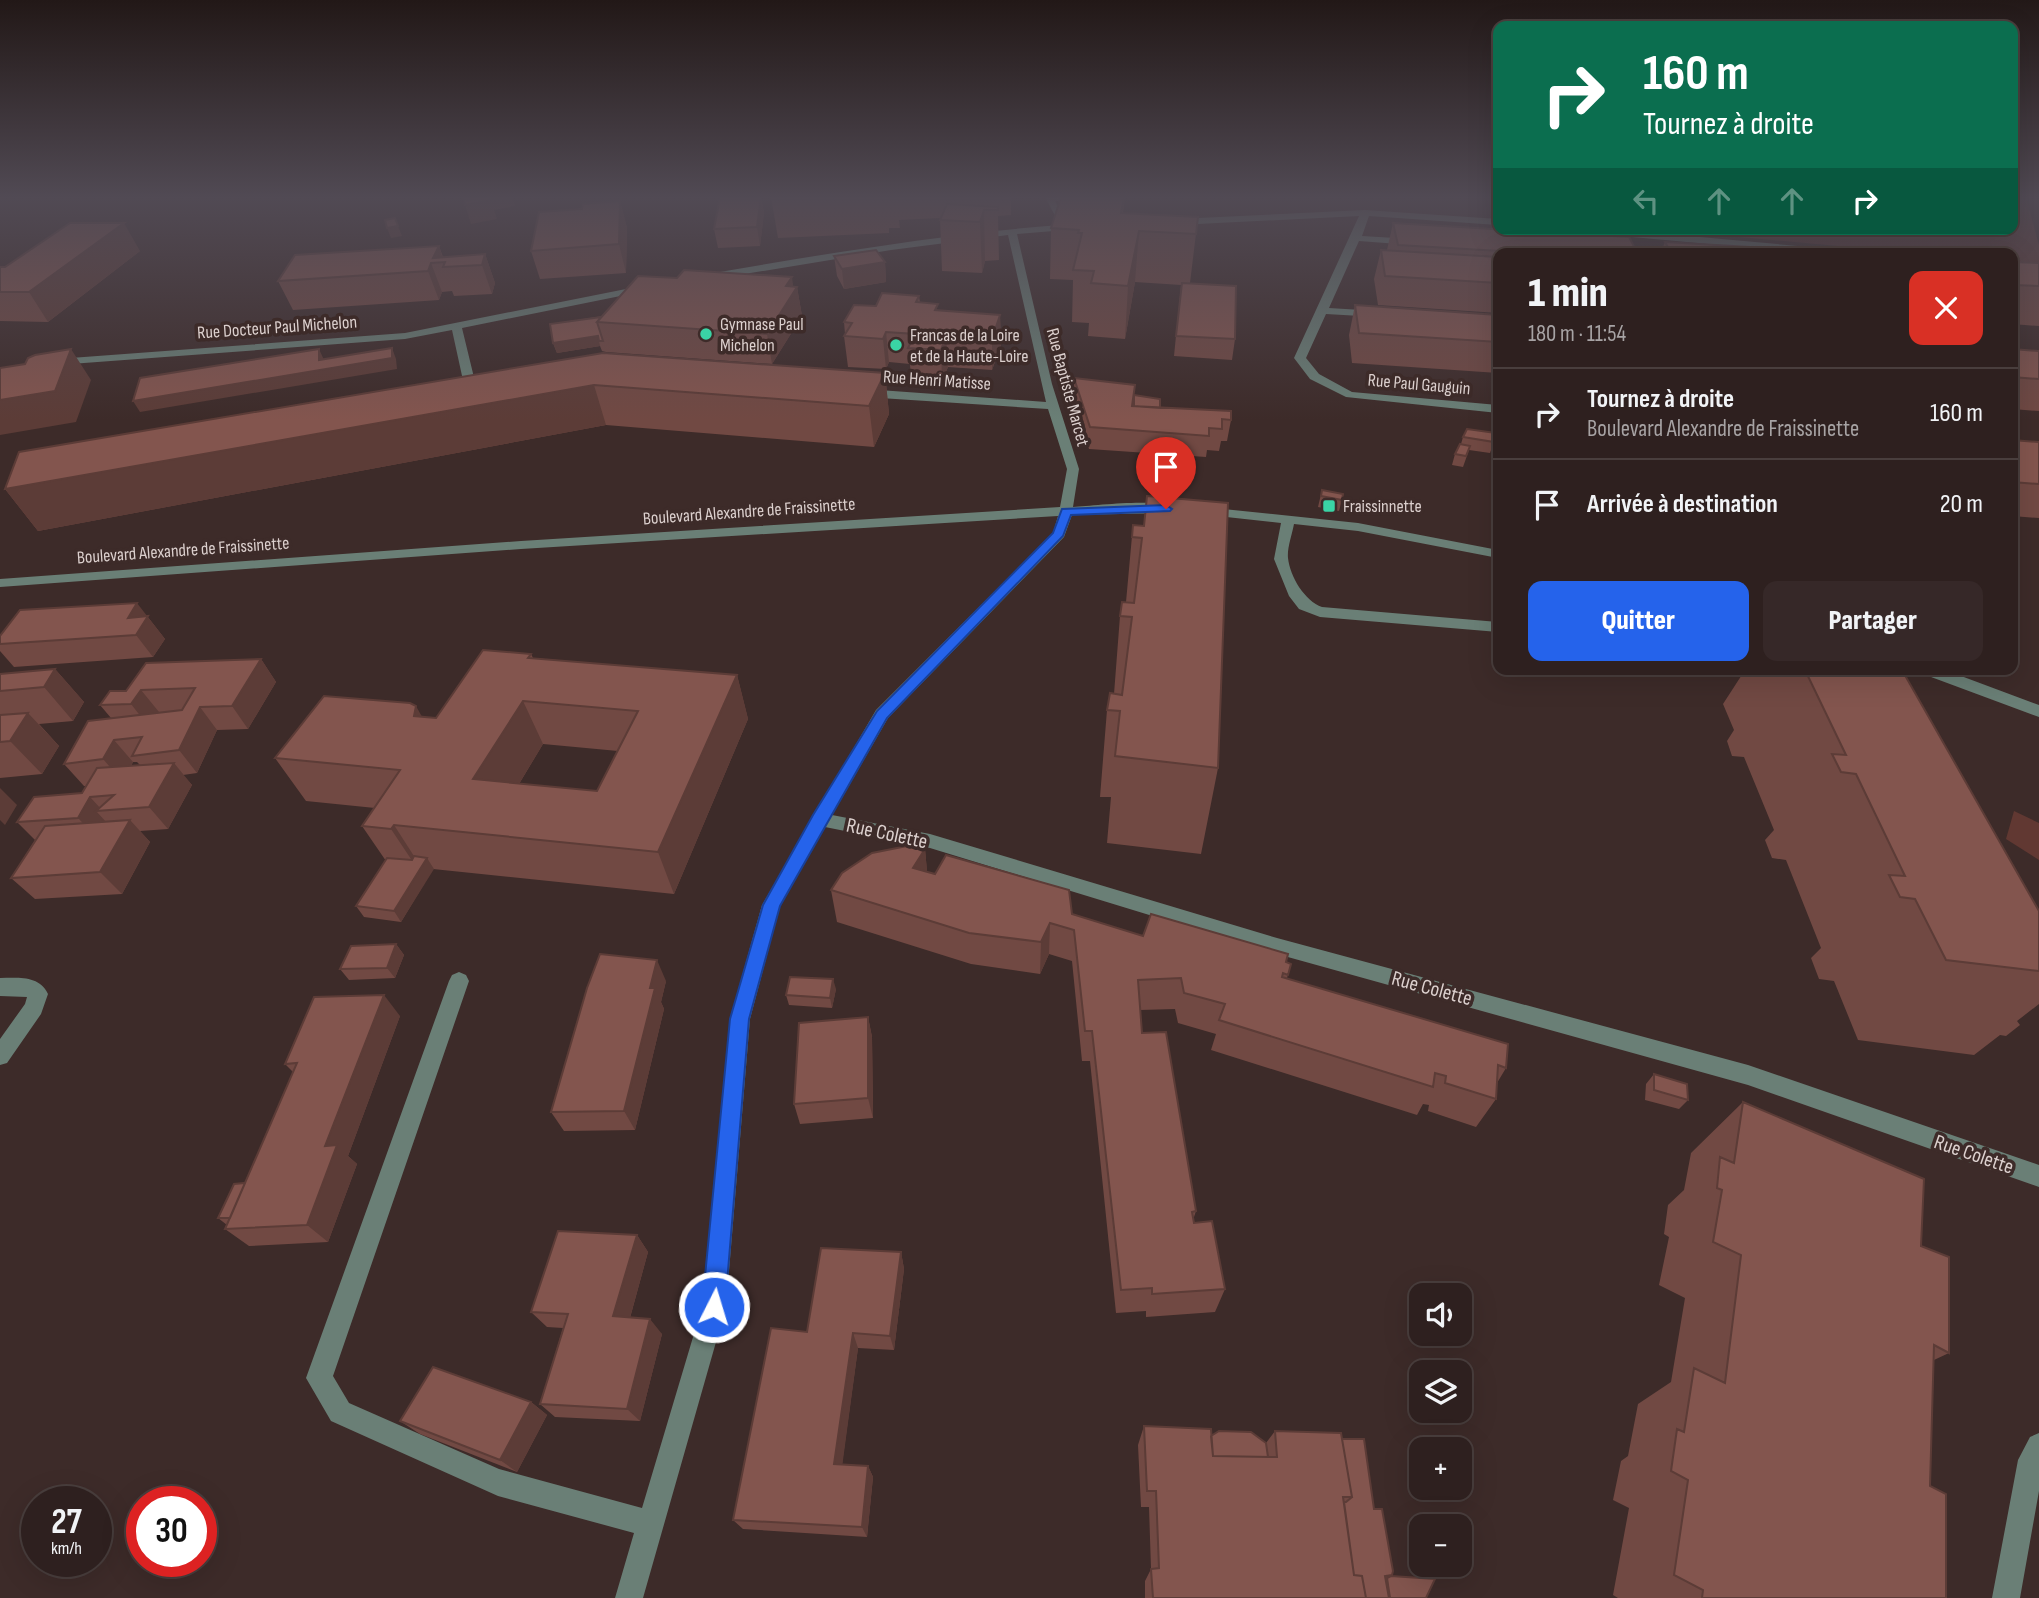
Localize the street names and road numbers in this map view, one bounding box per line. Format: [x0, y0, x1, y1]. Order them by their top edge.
street label: Rue Docteur Paul Michelon [196, 311, 358, 344]
street label: Rue Baptiste Marcet [1042, 326, 1094, 449]
street label: Rue Henri Matisse [882, 366, 991, 395]
street label: Rue Paul Gauguin [1367, 370, 1471, 399]
street label: Boulevard Alexandre de Fraissinette [642, 494, 856, 529]
street label: Boulevard Alexandre de Fraissinette [76, 533, 290, 568]
street label: Rue Colette [844, 813, 930, 854]
street label: Rue Colette [1389, 966, 1475, 1011]
street label: Rue Colette [1931, 1129, 2017, 1180]

